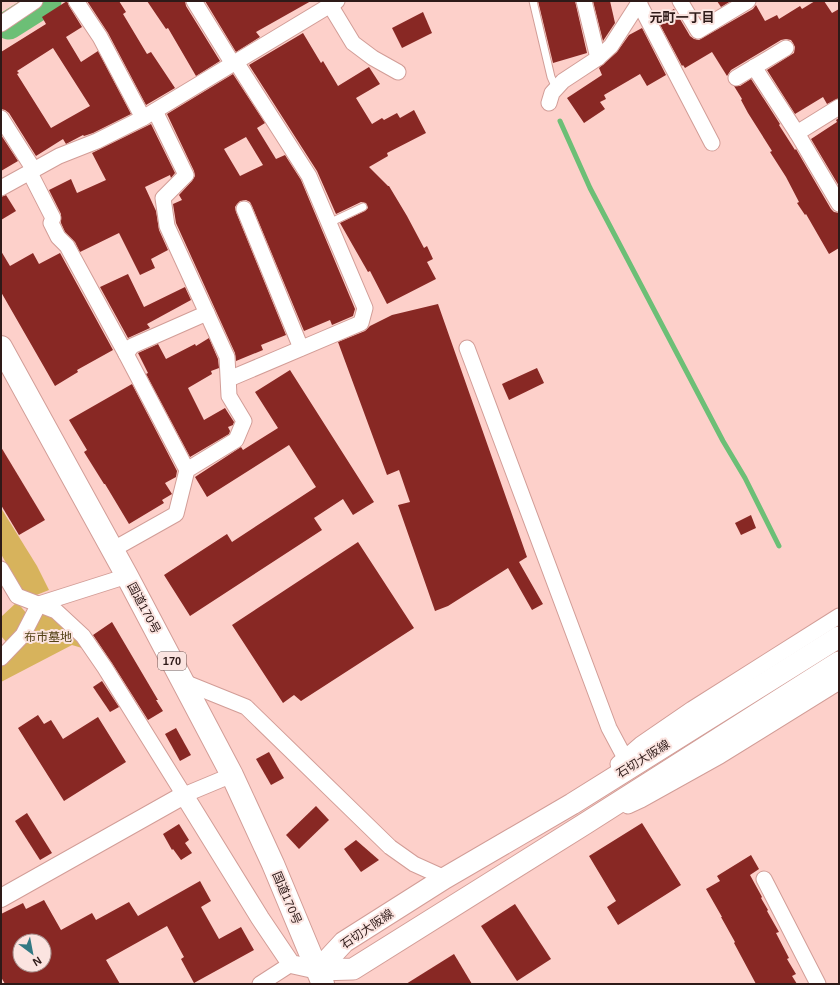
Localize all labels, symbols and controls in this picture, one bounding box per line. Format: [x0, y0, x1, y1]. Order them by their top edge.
district label: 元町一丁目 [649, 10, 715, 25]
street label: 国道170号 [125, 580, 163, 636]
park label: 布市墓地 [24, 630, 72, 644]
road number: 170 [158, 652, 186, 670]
street label: 石切大阪線 [614, 737, 672, 781]
street label: 国道170号 [270, 869, 304, 927]
street label: 石切大阪線 [338, 906, 396, 952]
north arrow [12, 933, 52, 973]
text: N [31, 954, 44, 969]

